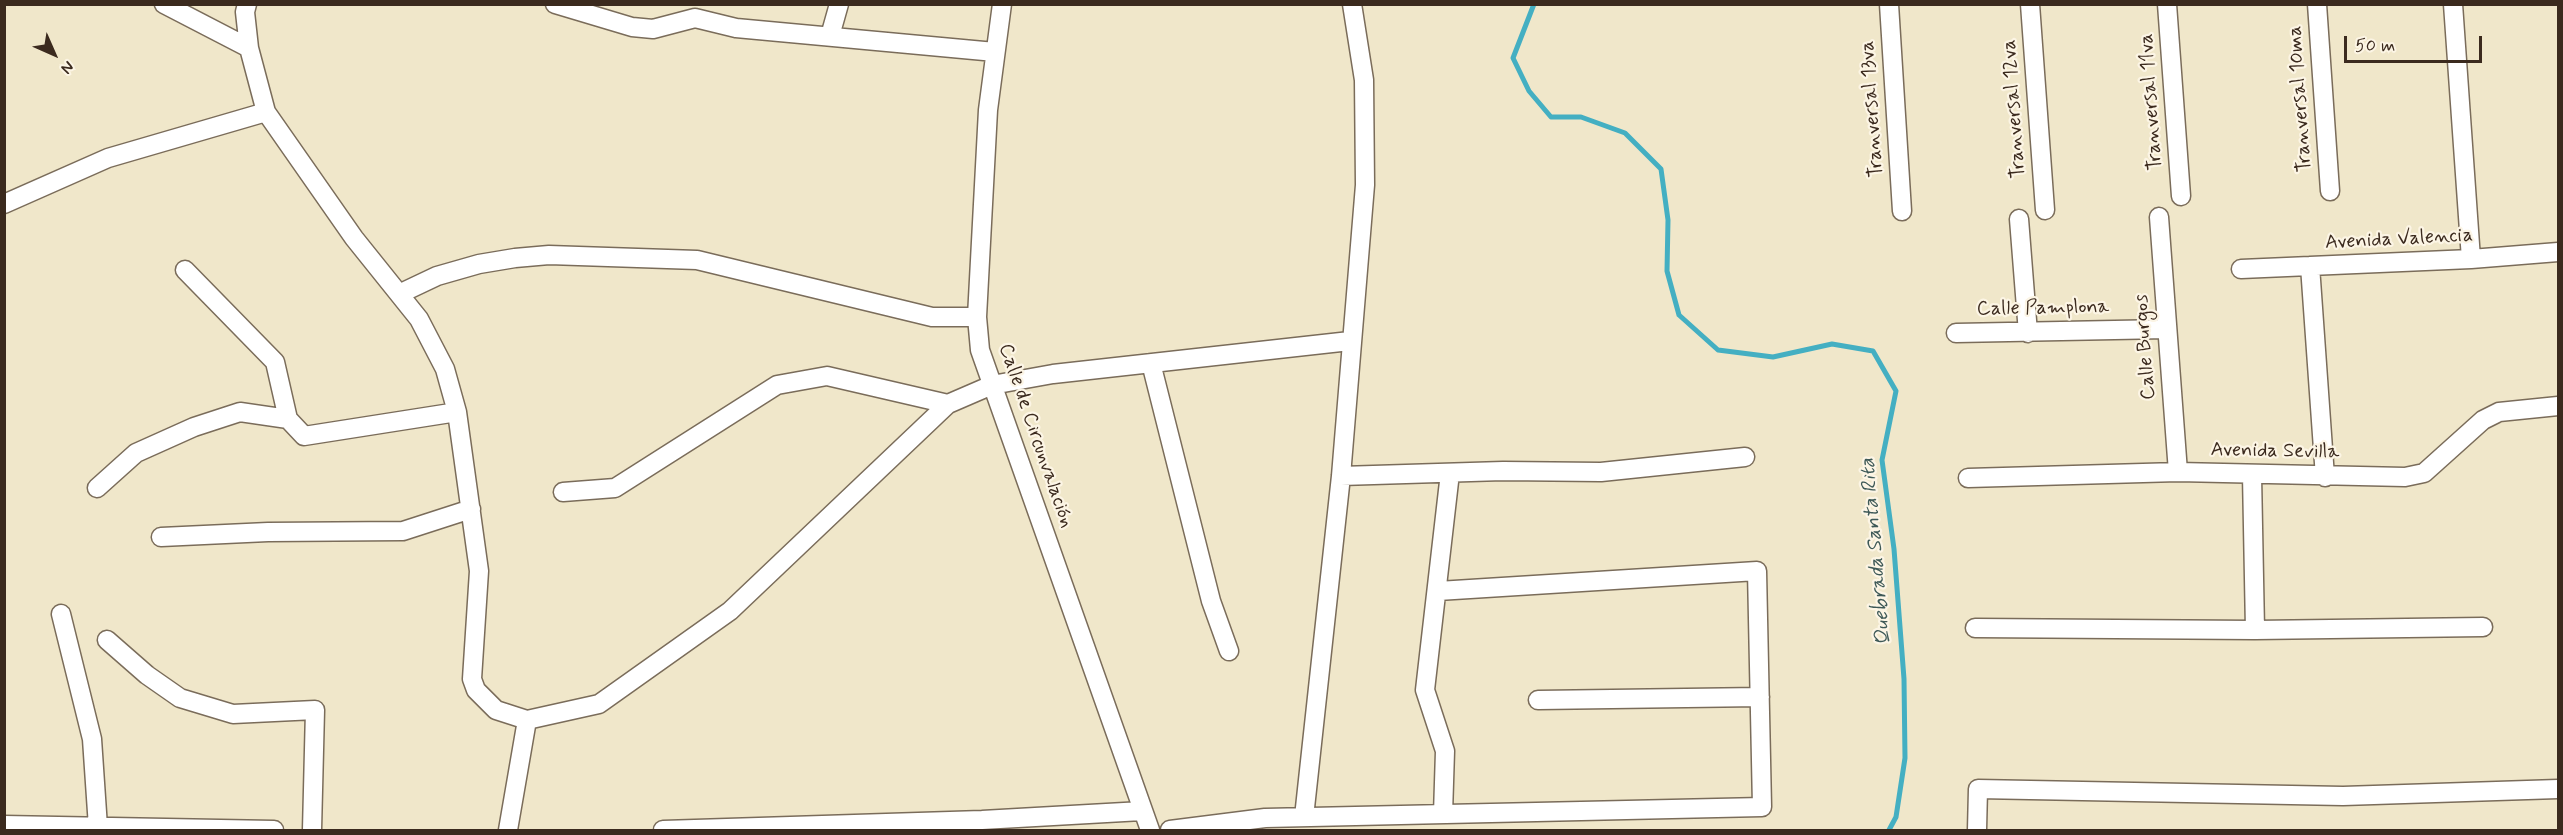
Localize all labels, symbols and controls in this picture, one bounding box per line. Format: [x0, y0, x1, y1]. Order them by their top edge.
north arrow [24, 24, 84, 84]
scale bar [2347, 24, 2485, 62]
street label: Tranversal 10ma [2284, 25, 2318, 173]
street label: Tranversal 11va [2135, 33, 2169, 171]
text: 50 m [2355, 34, 2395, 58]
street label: Tranversal 12va [1998, 39, 2032, 179]
street label: Tranversal 13va [1856, 40, 1890, 178]
text: N [56, 56, 78, 78]
street label: Avenida Valencia [2324, 224, 2474, 256]
street label: Calle Burgos [2130, 293, 2162, 401]
street label: Calle Pamplona [1977, 296, 2109, 322]
street label: Calle de Circunvalación [992, 341, 1078, 531]
street label: Avenida Sevilla [2210, 439, 2340, 465]
water label: Quebrada Santa Rita [1856, 457, 1898, 647]

